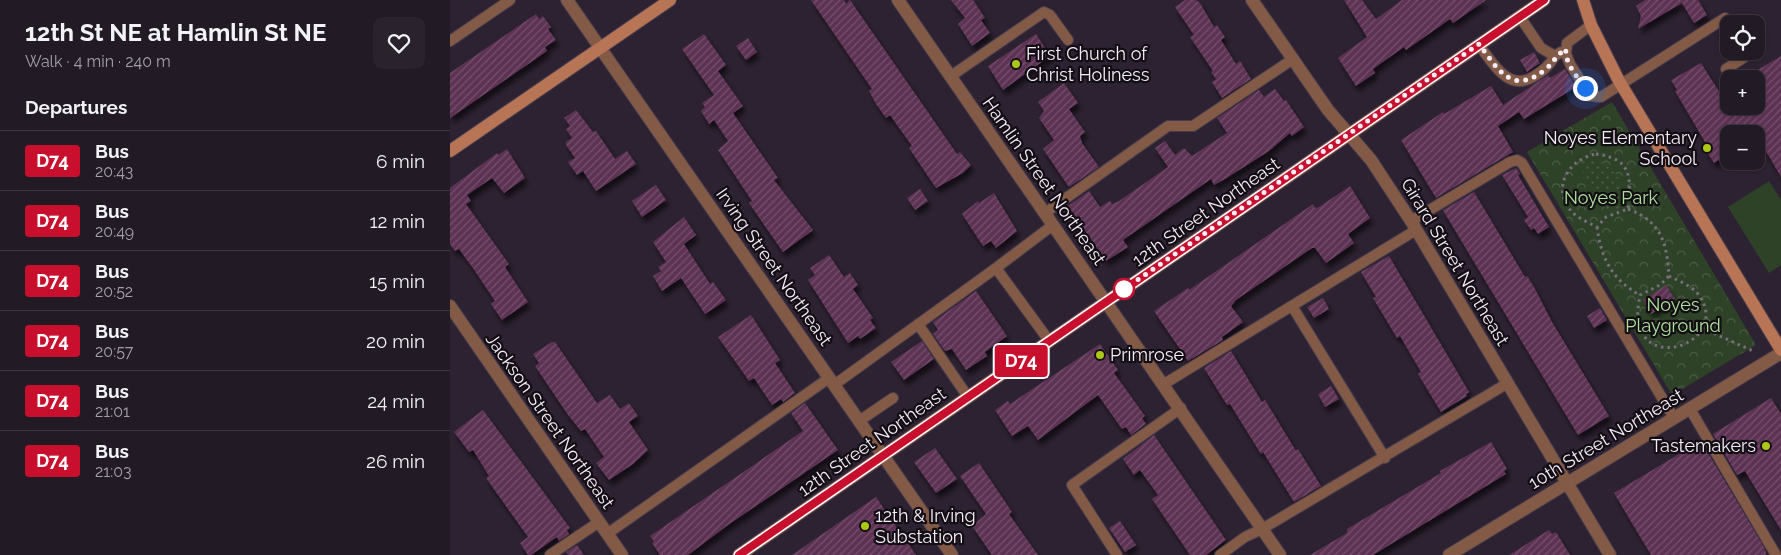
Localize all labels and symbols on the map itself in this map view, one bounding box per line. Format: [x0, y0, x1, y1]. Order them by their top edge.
place label: First Church of Christ Holiness [1026, 43, 1150, 85]
marker: First Church of Christ Holiness [1010, 58, 1022, 70]
your location [1573, 76, 1598, 101]
street label: Hamlin Street Northeast [978, 93, 1110, 269]
place label: Noyes Elementary School [1544, 127, 1697, 169]
marker: Noyes Elementary School [1701, 142, 1713, 154]
street label: 12th Street Northeast [1128, 153, 1283, 270]
street label: Girard Street Northeast [1397, 174, 1514, 349]
street label: Irving Street Northeast [712, 184, 837, 349]
park label: Noyes Park [1564, 187, 1659, 208]
unlabelled marker [1113, 278, 1135, 300]
park label: Noyes Playground [1625, 294, 1721, 336]
street label: Jackson Street Northeast [482, 329, 619, 512]
place label: Primrose [1110, 344, 1184, 365]
line badge: D74 [992, 345, 1050, 377]
marker: Primrose [1094, 349, 1106, 361]
street label: 12th Street Northeast [794, 383, 949, 500]
street label: 10th Street Northeast [1525, 384, 1687, 493]
place label: Tastemakers [1651, 435, 1756, 456]
marker: Tastemakers [1760, 440, 1772, 452]
place label: 12th & Irving Substation [875, 505, 976, 547]
marker: 12th & Irving Substation [859, 520, 871, 532]

